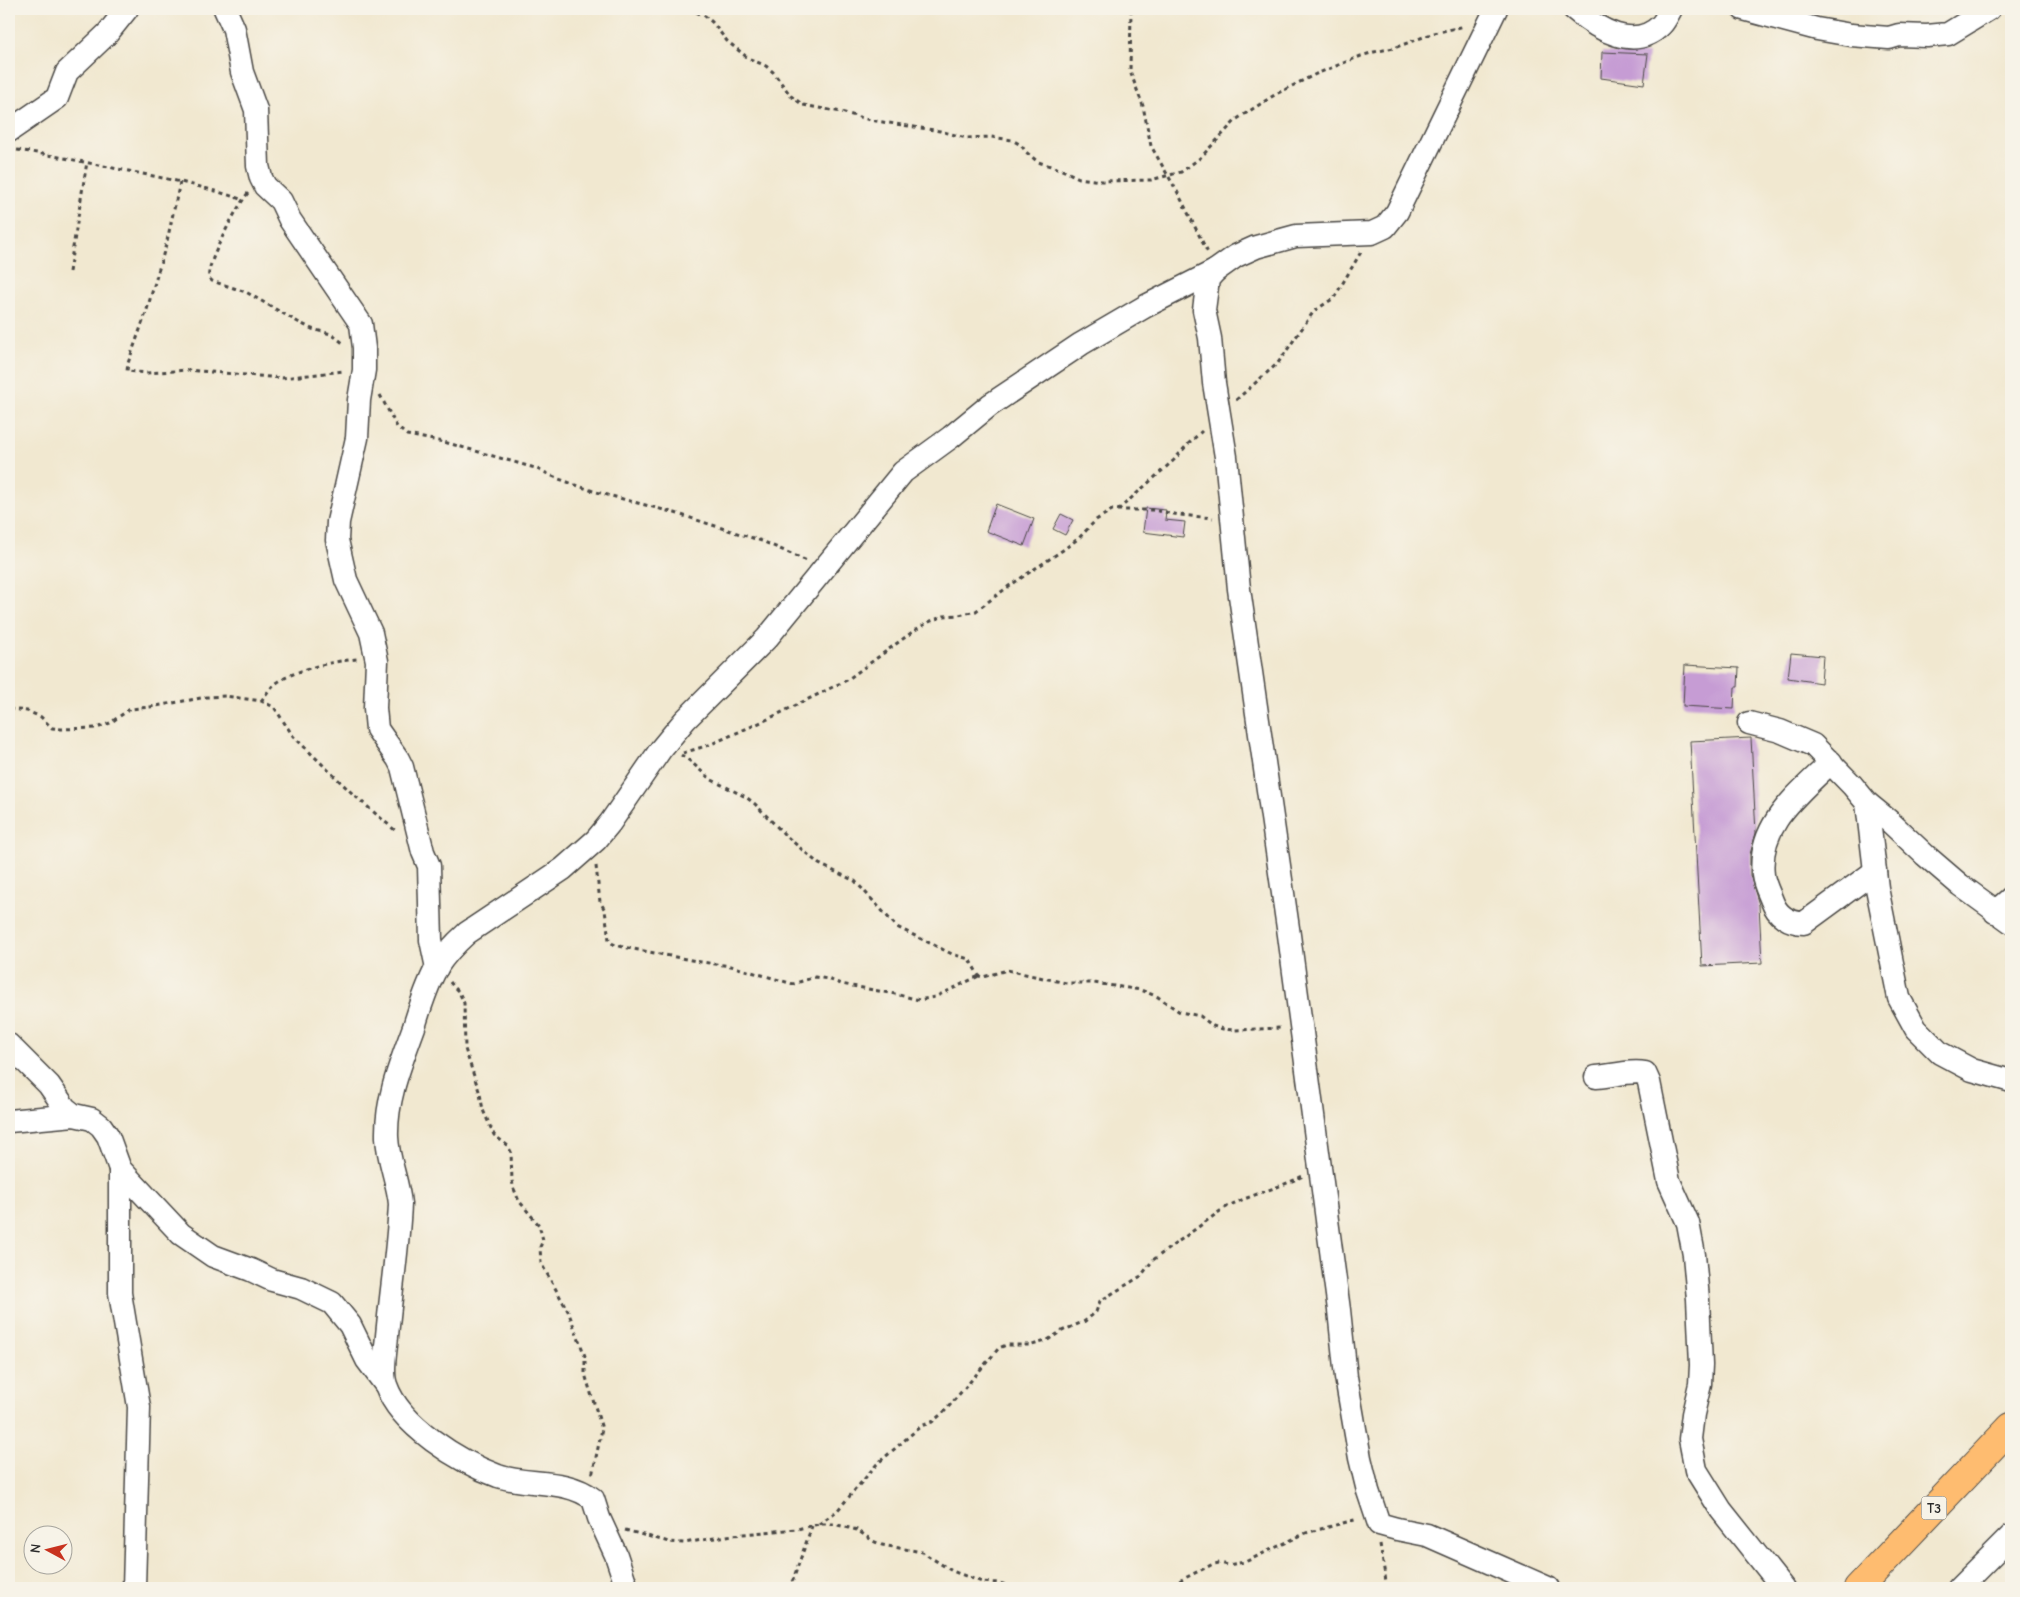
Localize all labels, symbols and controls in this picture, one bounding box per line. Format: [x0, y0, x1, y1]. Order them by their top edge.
road number: T3 [1922, 1496, 1946, 1520]
north arrow [22, 1524, 72, 1574]
text: N [27, 1543, 45, 1554]

